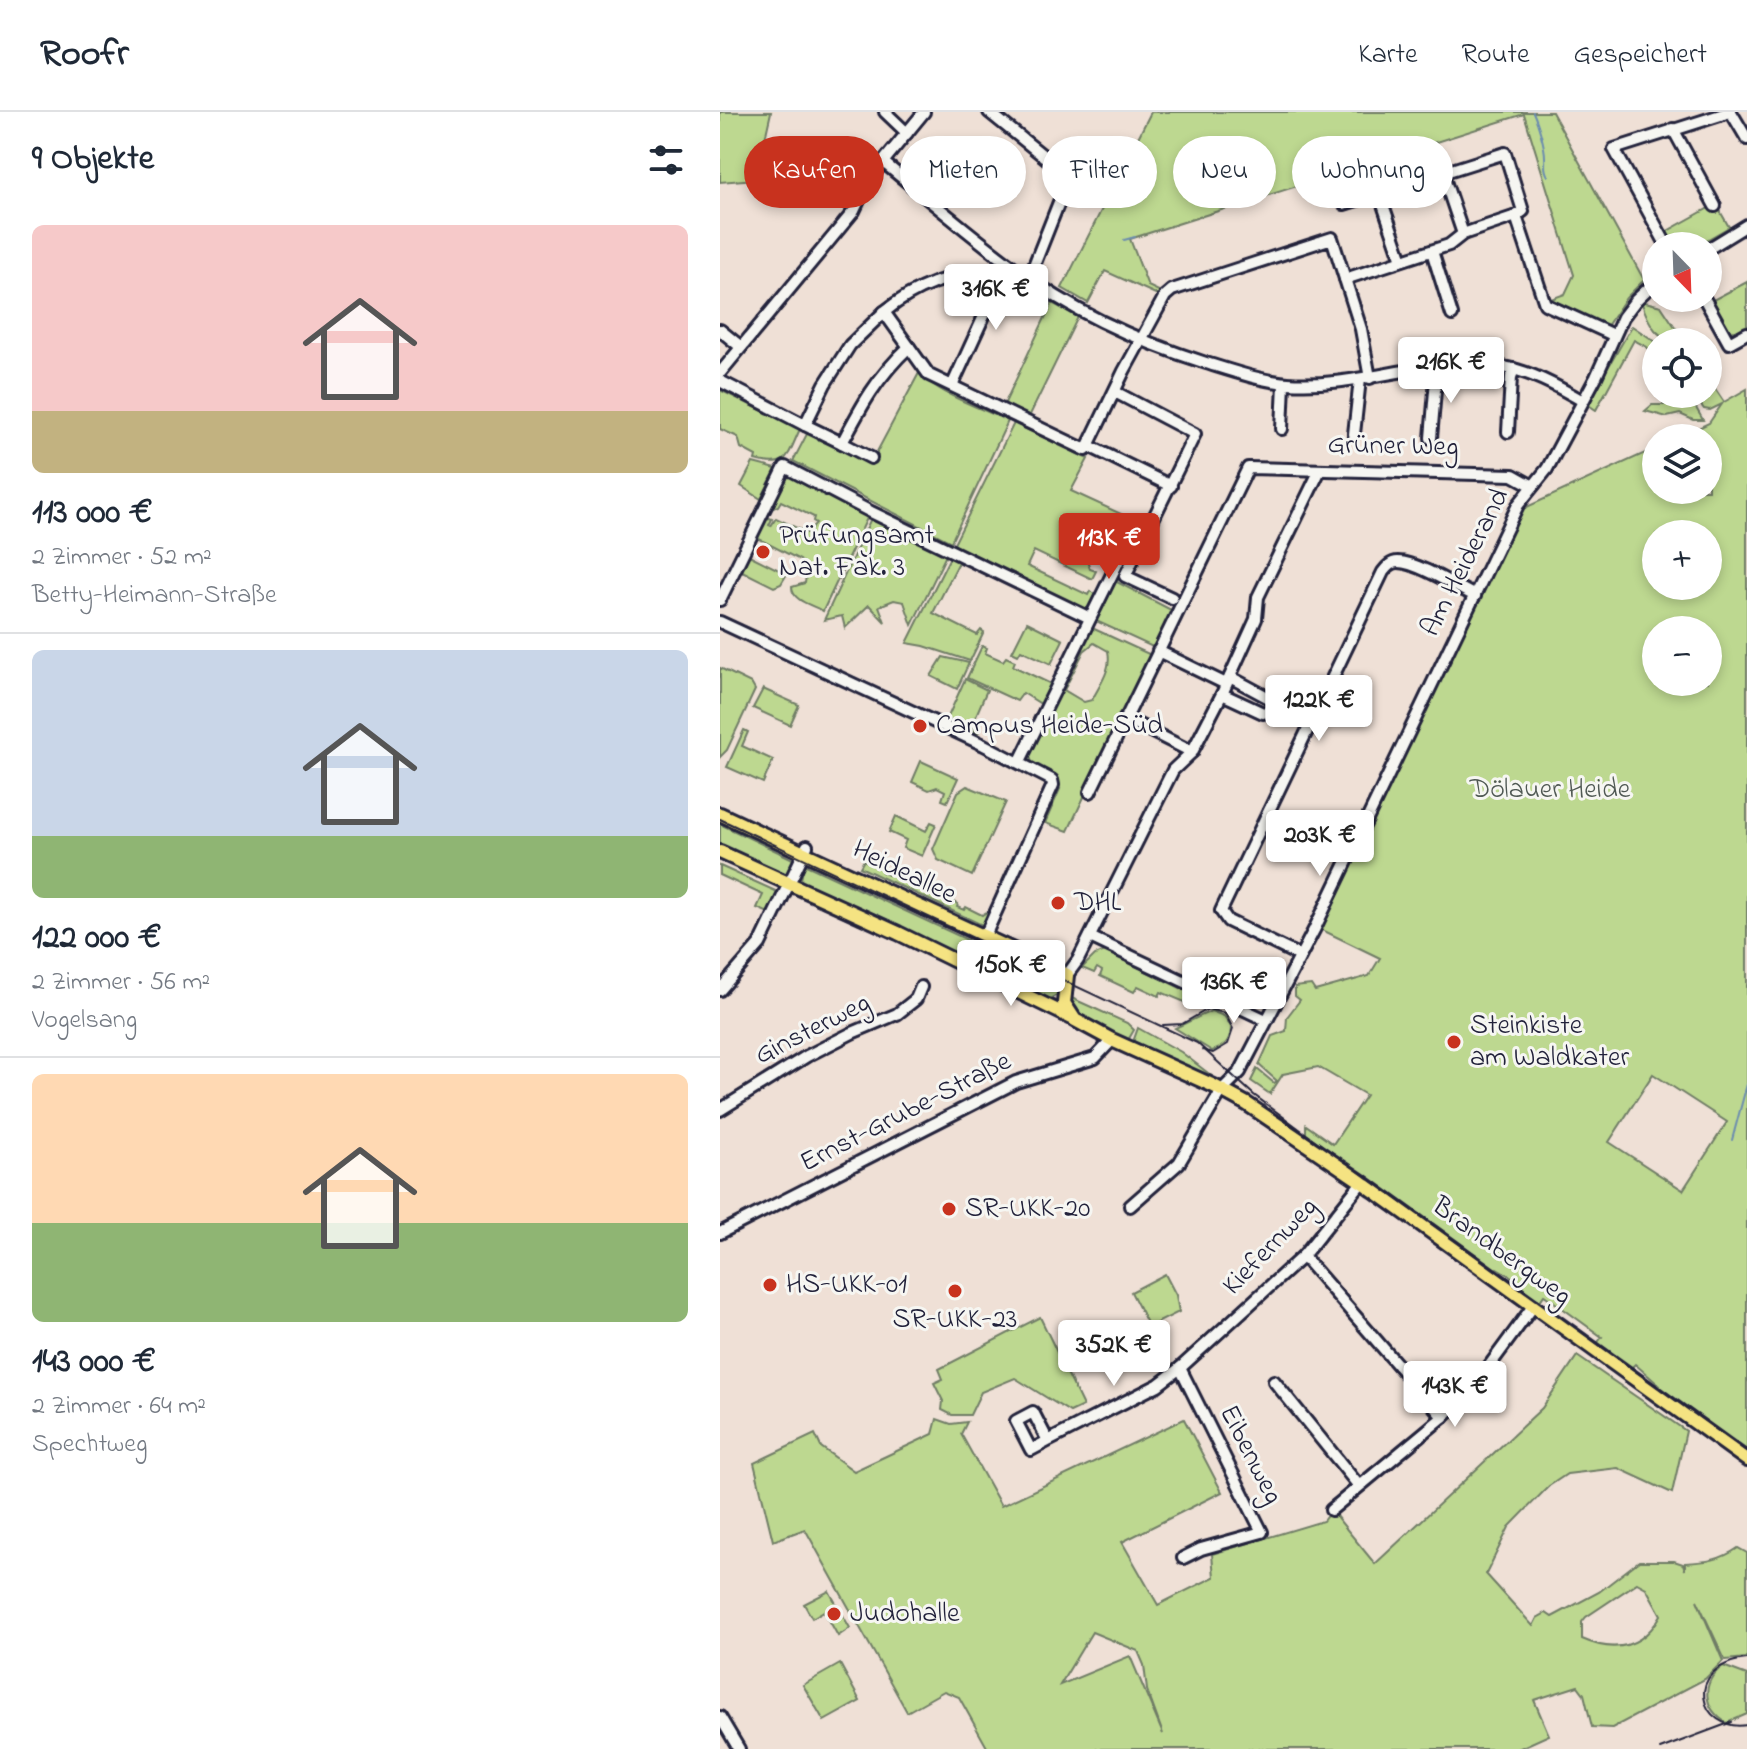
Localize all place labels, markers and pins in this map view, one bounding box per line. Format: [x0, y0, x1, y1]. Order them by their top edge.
pin: 316K € [931, 264, 1061, 332]
pin: 216K € [1386, 337, 1516, 405]
pin: 113K € [1044, 513, 1174, 581]
place label: Prüfungsamt Nat. Fak. 3 [779, 516, 934, 589]
marker: Prüfungsamt Nat. Fak. 3 [754, 543, 772, 561]
pin: 122K € [1254, 675, 1384, 743]
place label: Campus Heide-Süd [936, 706, 1163, 747]
marker: Campus Heide-Süd [911, 717, 929, 735]
pin: 203K € [1255, 810, 1385, 878]
place label: DHL [1073, 883, 1122, 924]
marker: DHL [1049, 894, 1067, 912]
pin: 150K € [946, 940, 1076, 1008]
pin: 136K € [1169, 957, 1299, 1025]
place label: Steinkiste am Waldkater [1470, 1006, 1629, 1079]
marker: Steinkiste am Waldkater [1445, 1033, 1463, 1051]
place label: SR-UKK-20 [965, 1189, 1090, 1230]
marker: SR-UKK-20 [940, 1200, 958, 1218]
place label: HS-UKK-01 [786, 1265, 907, 1306]
marker: HS-UKK-01 [761, 1276, 779, 1294]
marker: SR-UKK-23 [946, 1282, 964, 1300]
place label: SR-UKK-23 [893, 1300, 1017, 1341]
pin: 352K € [1049, 1320, 1179, 1388]
pin: 143K € [1390, 1361, 1520, 1429]
place label: Judohalle [850, 1594, 960, 1635]
marker: Judohalle [825, 1605, 843, 1623]

